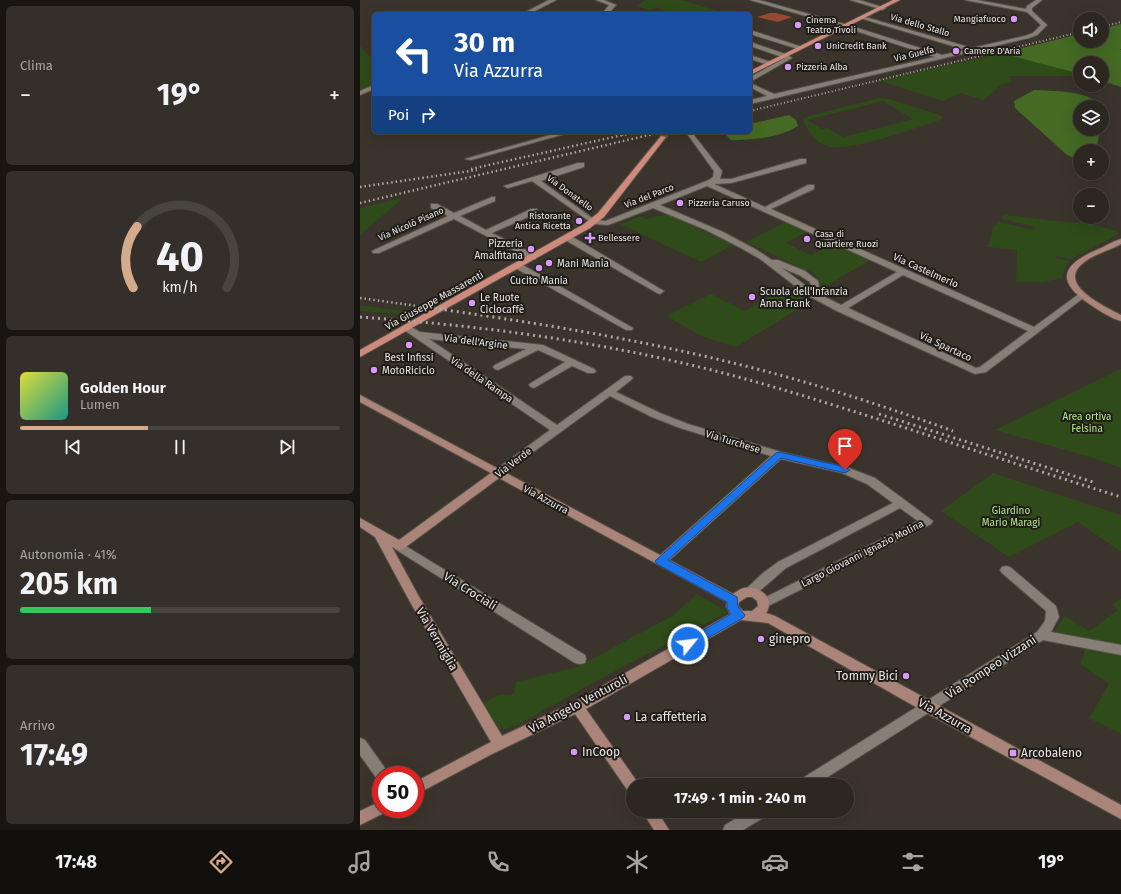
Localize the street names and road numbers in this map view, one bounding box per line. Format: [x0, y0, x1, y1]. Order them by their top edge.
street label: Via dello Stallo [889, 12, 951, 38]
street label: Via Guelfa [893, 44, 935, 64]
street label: Via Donatello [545, 173, 595, 213]
street label: Via del Parco [623, 182, 675, 210]
street label: Via Nicolò Pisano [377, 205, 445, 243]
street label: Via Castelmerlo [891, 251, 960, 291]
street label: Via Giuseppe Massarenti [383, 269, 486, 333]
street label: Via Spartaco [917, 330, 974, 364]
street label: Via dell'Argine [443, 332, 509, 352]
street label: Via della Rampa [448, 354, 515, 405]
street label: Via Turchese [704, 428, 762, 456]
street label: Via Verde [493, 445, 534, 480]
street label: Via Azzurra [521, 483, 570, 517]
street label: Largo Giovanni Ignazio Molina [799, 518, 926, 590]
street label: Via Crociali [441, 569, 499, 613]
street label: Via Vermiglia [413, 605, 461, 673]
street label: Via Pompeo Vizzani [943, 633, 1039, 701]
street label: Via Angelo Venturoli [526, 672, 630, 736]
street label: Via Azzurra [916, 695, 974, 737]

